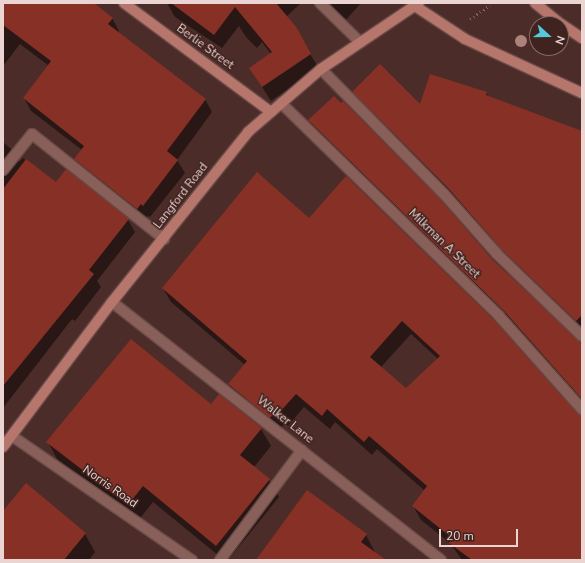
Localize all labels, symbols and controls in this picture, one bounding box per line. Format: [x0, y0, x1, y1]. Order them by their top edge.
north arrow [529, 16, 569, 56]
street label: Berlie Street [174, 21, 236, 73]
text: N [551, 34, 568, 47]
street label: Langford Road [151, 160, 211, 232]
street label: Milkman A Street [405, 206, 483, 282]
street label: Walker Lane [254, 393, 316, 447]
street label: Norris Road [80, 463, 140, 511]
scale bar [441, 521, 520, 547]
text: 20 m [446, 528, 474, 544]

